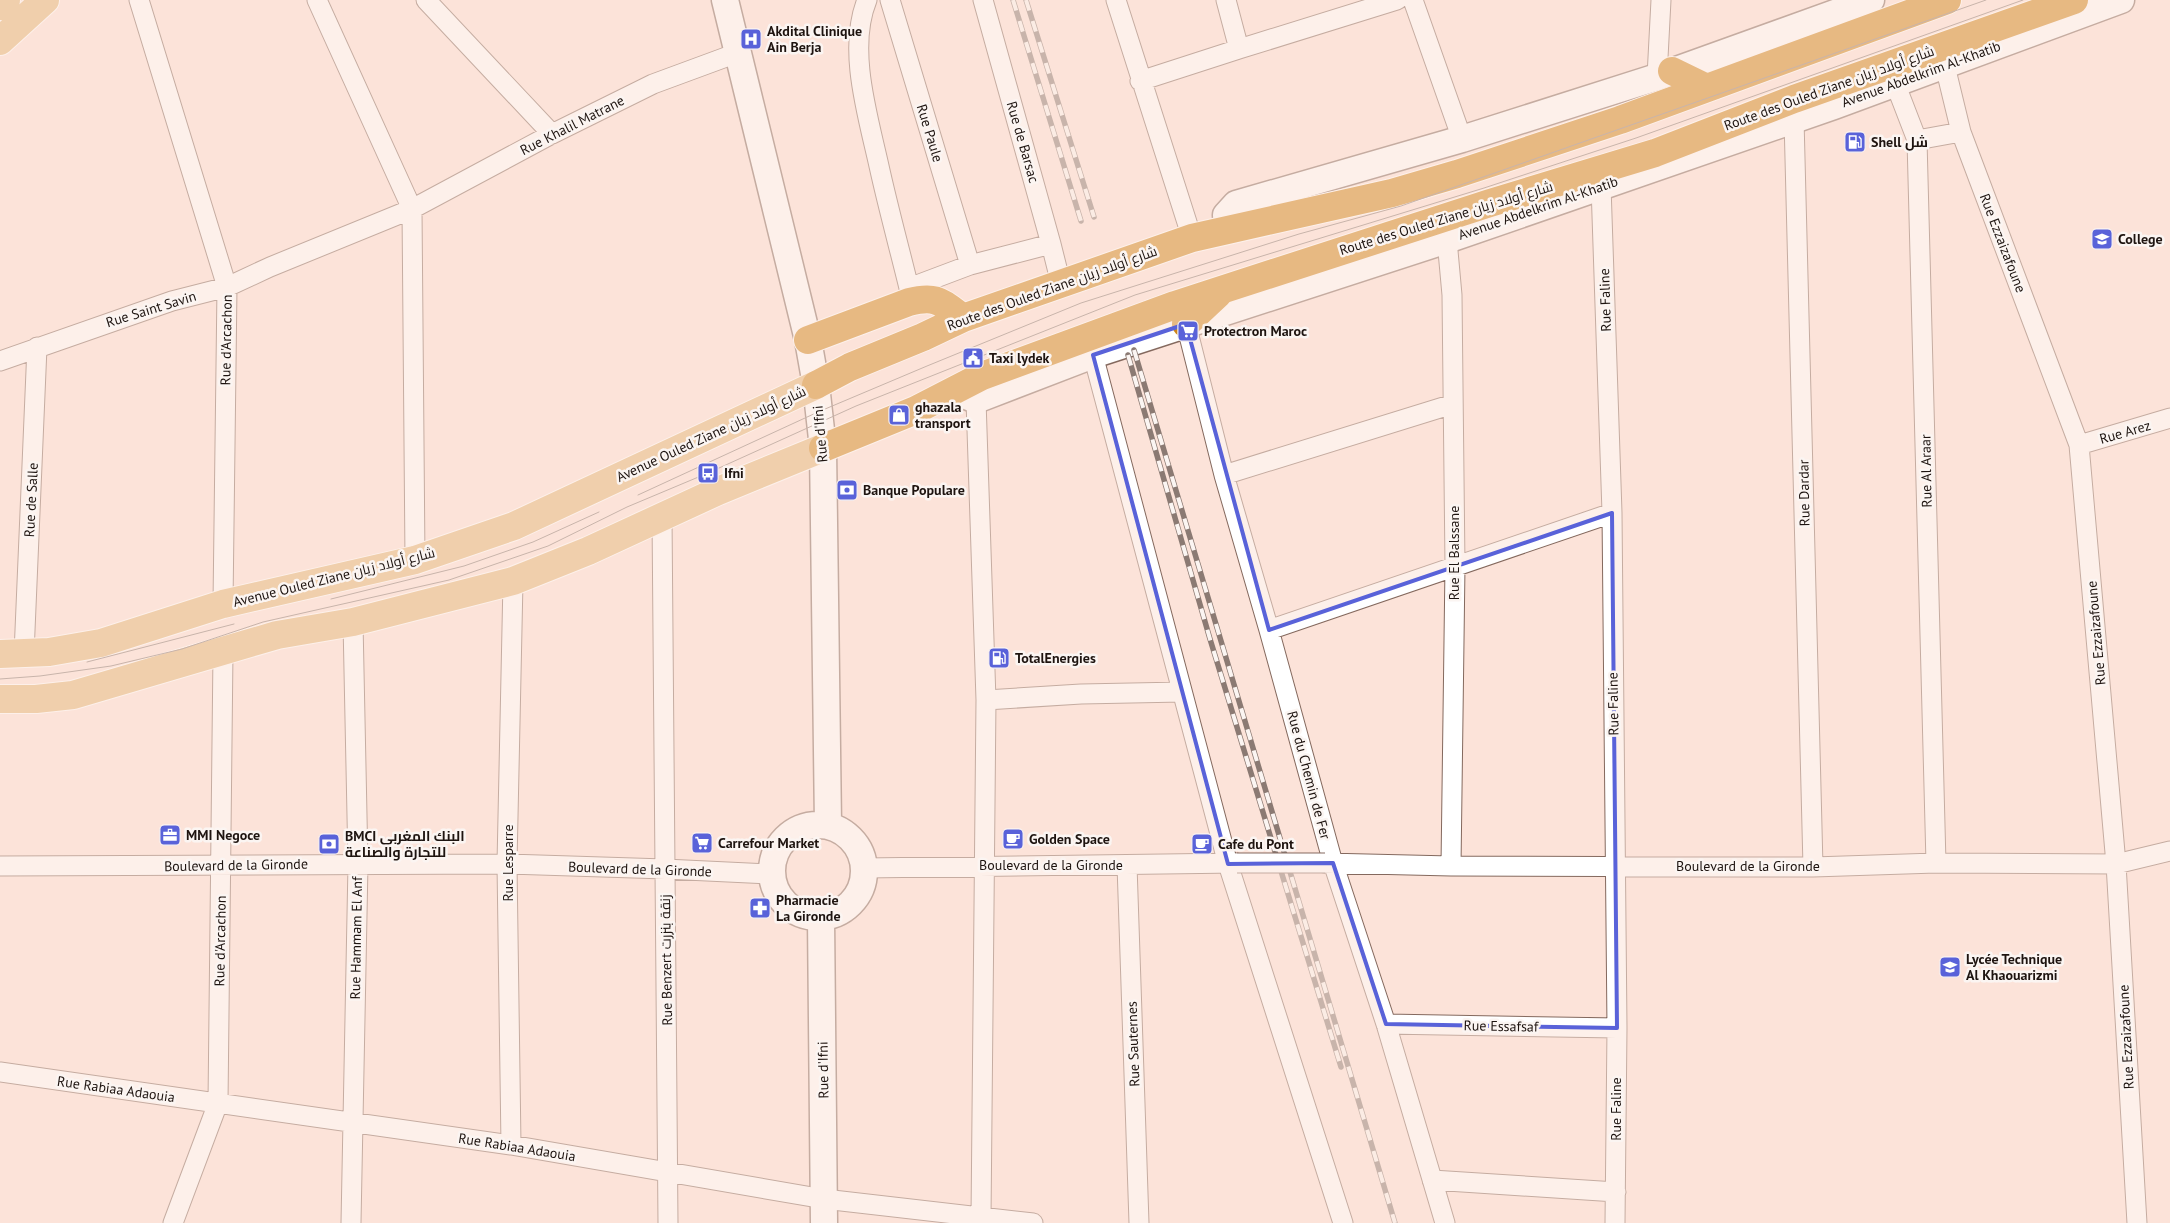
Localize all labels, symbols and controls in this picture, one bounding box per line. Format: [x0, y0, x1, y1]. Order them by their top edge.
place label: Akdital Clinique Ain Berja [767, 22, 862, 56]
hospital icon: Akdital Clinique Ain Berja [739, 27, 763, 51]
street label: Avenue Abdelkrim Al-Khatib [1839, 37, 2003, 111]
street label: Route des Ouled Ziane شارع أولاد زيان [1721, 42, 1937, 134]
street label: Rue Khalil Matrane [517, 91, 627, 159]
street label: Rue de Barsac [1003, 99, 1043, 185]
street label: Rue Paule [913, 102, 947, 164]
fuel station icon: Shell شل [1843, 130, 1867, 154]
place label: Shell شل [1871, 133, 1928, 151]
street label: Avenue Abdelkrim Al-Khatib [1456, 172, 1620, 244]
street label: Route des Ouled Ziane شارع أولاد زيان [1337, 177, 1555, 259]
street label: Rue Ezzaizafoune [1976, 191, 2030, 295]
school or university icon: College [2090, 227, 2114, 251]
place label: College [2118, 230, 2163, 248]
street label: Route des Ouled Ziane شارع أولاد زيان [944, 242, 1160, 334]
street label: Rue Faline [1595, 268, 1615, 332]
street label: Rue Saint Savin [104, 287, 198, 331]
street label: Rue d'Arcachon [216, 294, 236, 386]
supermarket icon: Protectron Maroc [1176, 319, 1200, 343]
place label: Protectron Maroc [1204, 322, 1307, 340]
public building icon: Taxi lydek [961, 346, 985, 370]
place label: Taxi lydek [989, 349, 1050, 367]
street label: Avenue Ouled Ziane شارع أولاد زيان [613, 382, 809, 486]
place label: ghazala transport [915, 398, 971, 432]
shop icon: ghazala transport [887, 403, 911, 427]
street label: Rue d'Ifni [809, 405, 831, 463]
street label: Rue Arez [2097, 416, 2153, 448]
street label: Rue Al Araar [1916, 434, 1936, 508]
street label: Rue Dardar [1794, 459, 1814, 526]
bus stop icon: Ifni [696, 461, 720, 485]
street label: Rue de Salle [20, 462, 42, 538]
place label: Ifni [724, 464, 744, 482]
bank icon: Banque Populare [835, 478, 859, 502]
place label: Banque Populare [863, 481, 965, 499]
street label: Rue El Balssane [1445, 506, 1463, 600]
street label: Avenue Ouled Ziane شارع أولاد زيان [231, 543, 437, 611]
street label: Rue Ezzaizafoune [2082, 580, 2110, 686]
fuel station icon: TotalEnergies [987, 646, 1011, 670]
place label: TotalEnergies [1015, 649, 1096, 667]
street label: Rue Faline [1603, 672, 1623, 736]
street label: Rue du Chemin de Fer [1283, 709, 1335, 841]
office icon: MMI Negoce [158, 823, 182, 847]
street label: Rue Lesparre [499, 824, 517, 902]
place label: MMI Negoce [186, 826, 260, 844]
place label: BMCI البنك المغربي للتجارة والصناعة [345, 827, 465, 861]
cafe icon: Golden Space [1001, 827, 1025, 851]
place label: Golden Space [1029, 830, 1110, 848]
supermarket icon: Carrefour Market [690, 831, 714, 855]
bank icon: BMCI البنك المغربي للتجارة والصناعة [317, 832, 341, 856]
cafe icon: Cafe du Pont [1190, 832, 1214, 856]
place label: Carrefour Market [718, 834, 819, 852]
place label: Cafe du Pont [1218, 835, 1294, 853]
street label: Boulevard de la Gironde [164, 855, 308, 875]
street label: Boulevard de la Gironde [979, 856, 1123, 874]
street label: Boulevard de la Gironde [568, 857, 712, 881]
street label: Boulevard de la Gironde [1676, 857, 1820, 875]
street label: Rue Hammam El Anf [346, 876, 366, 1000]
place label: Pharmacie La Gironde [776, 891, 841, 925]
street label: Rue Benzert زنقة بنزرت [656, 894, 676, 1026]
street label: Rue d'Arcachon [210, 895, 230, 987]
pharmacy icon: Pharmacie La Gironde [748, 896, 772, 920]
place label: Lycée Technique Al Khaouarizmi [1966, 950, 2062, 984]
school or university icon: Lycée Technique Al Khaouarizmi [1938, 955, 1962, 979]
street label: Rue Ezzaizafoune [2114, 984, 2138, 1090]
street label: Rue Sauternes [1123, 1001, 1143, 1087]
street label: Rue Essafsaf [1464, 1016, 1539, 1036]
street label: Rue d'Ifni [814, 1041, 832, 1099]
street label: Rue Rabiaa Adaouia [56, 1072, 176, 1106]
street label: Rue Faline [1607, 1077, 1625, 1141]
street label: Rue Rabiaa Adaouia [457, 1129, 577, 1165]

